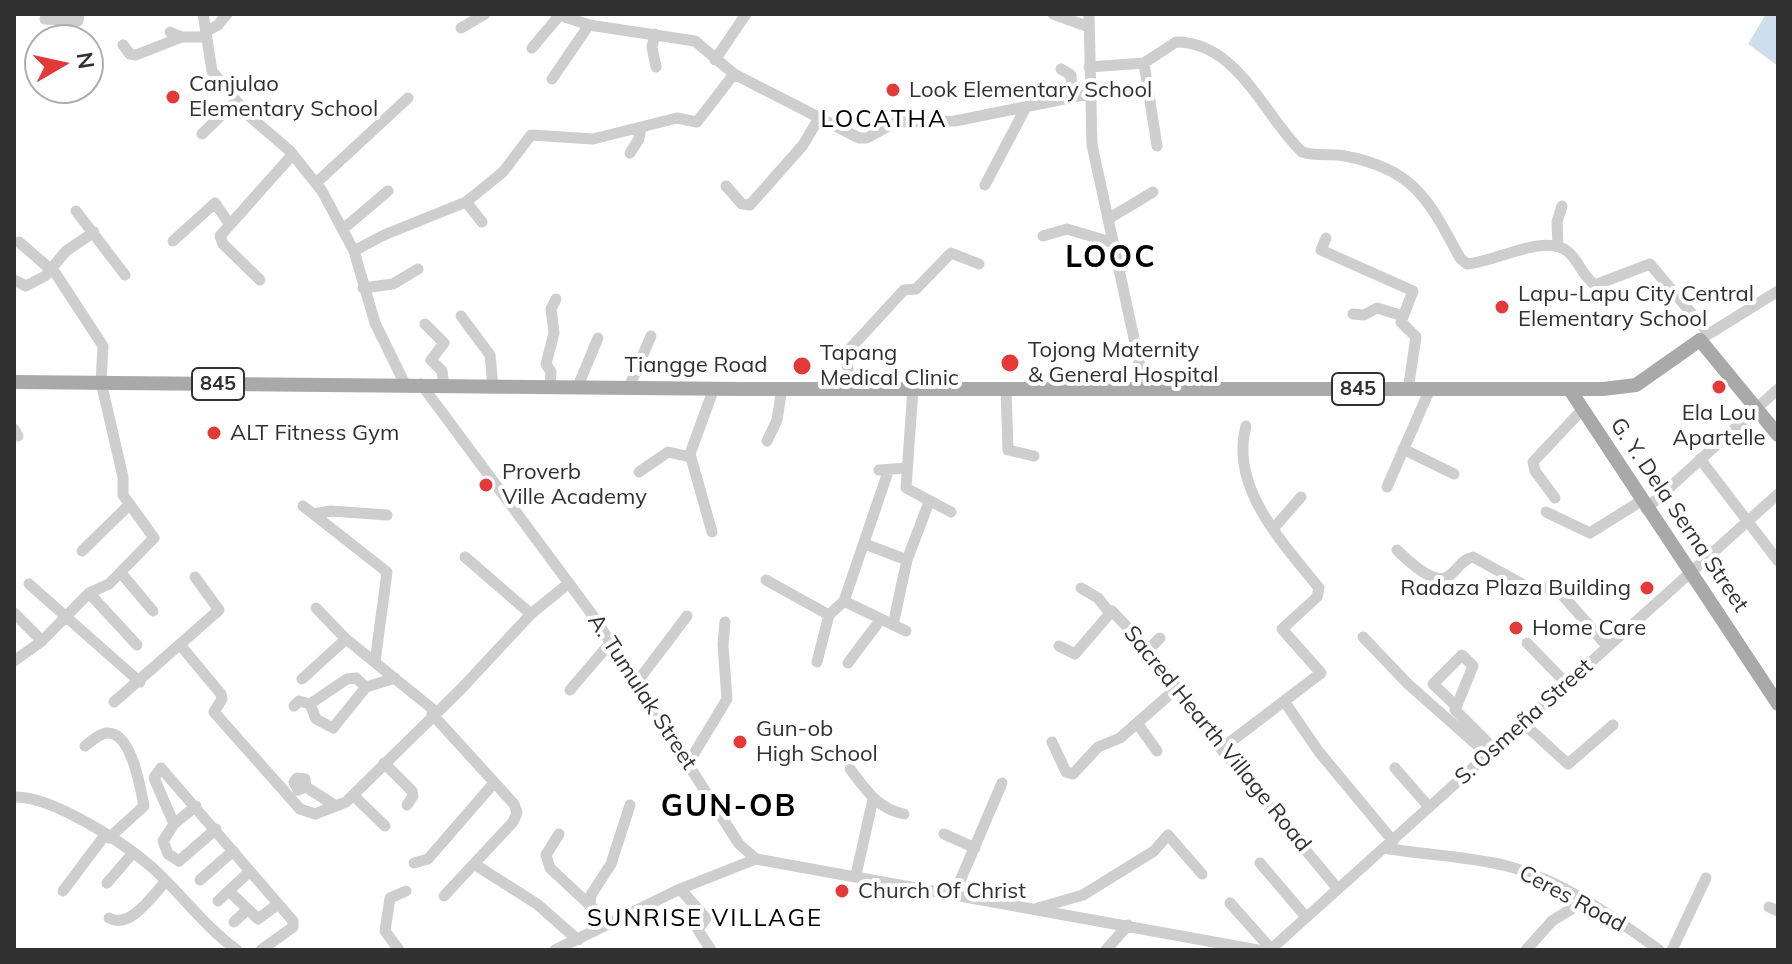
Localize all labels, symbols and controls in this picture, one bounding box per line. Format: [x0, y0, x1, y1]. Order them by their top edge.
north arrow [24, 24, 104, 104]
text: N [71, 50, 101, 71]
place label: Canjulao Elementary School [189, 71, 378, 122]
place label: Look Elementary School [909, 77, 1152, 103]
marker: Look Elementary School [884, 81, 902, 99]
marker: Canjulao Elementary School [164, 88, 182, 106]
district label: LOCATHA [820, 106, 948, 134]
district label: LOOC [1065, 240, 1157, 276]
place label: Lapu-Lapu City Central Elementary School [1518, 281, 1754, 332]
marker: Lapu-Lapu City Central Elementary School [1493, 298, 1511, 316]
place label: Tojong Maternity & General Hospital [1028, 337, 1218, 388]
place label: Tapang Medical Clinic [820, 340, 959, 392]
street label: Tiangge Road [625, 352, 767, 378]
marker: Tojong Maternity & General Hospital [999, 352, 1021, 374]
marker: Tapang Medical Clinic [791, 355, 813, 377]
road number: 845 [192, 368, 244, 400]
road number: 845 [1332, 373, 1384, 405]
marker: Ela Lou Apartelle [1710, 378, 1728, 396]
place label: Ela Lou Apartelle [1672, 400, 1766, 452]
street label: G. Y. Dela Serna Street [1604, 413, 1754, 617]
place label: ALT Fitness Gym [230, 420, 399, 446]
marker: ALT Fitness Gym [205, 424, 223, 442]
place label: Proverb Ville Academy [502, 459, 647, 510]
marker: Proverb Ville Academy [477, 476, 495, 494]
place label: Radaza Plaza Building [1400, 575, 1631, 601]
marker: Radaza Plaza Building [1638, 579, 1656, 597]
street label: A. Tumulak Street [582, 609, 702, 775]
place label: Home Care [1532, 615, 1646, 641]
marker: Home Care [1507, 619, 1525, 637]
street label: Sacred Hearth Village Road [1118, 621, 1316, 857]
street label: S. Osmeña Street [1450, 653, 1598, 791]
place label: Gun-ob High School [756, 716, 878, 768]
marker: Gun-ob High School [731, 733, 749, 751]
district label: GUN-OB [661, 789, 797, 825]
street label: Ceres Road [1514, 860, 1630, 938]
place label: Church Of Christ [858, 878, 1026, 904]
marker: Church Of Christ [833, 882, 851, 900]
district label: SUNRISE VILLAGE [587, 905, 823, 933]

